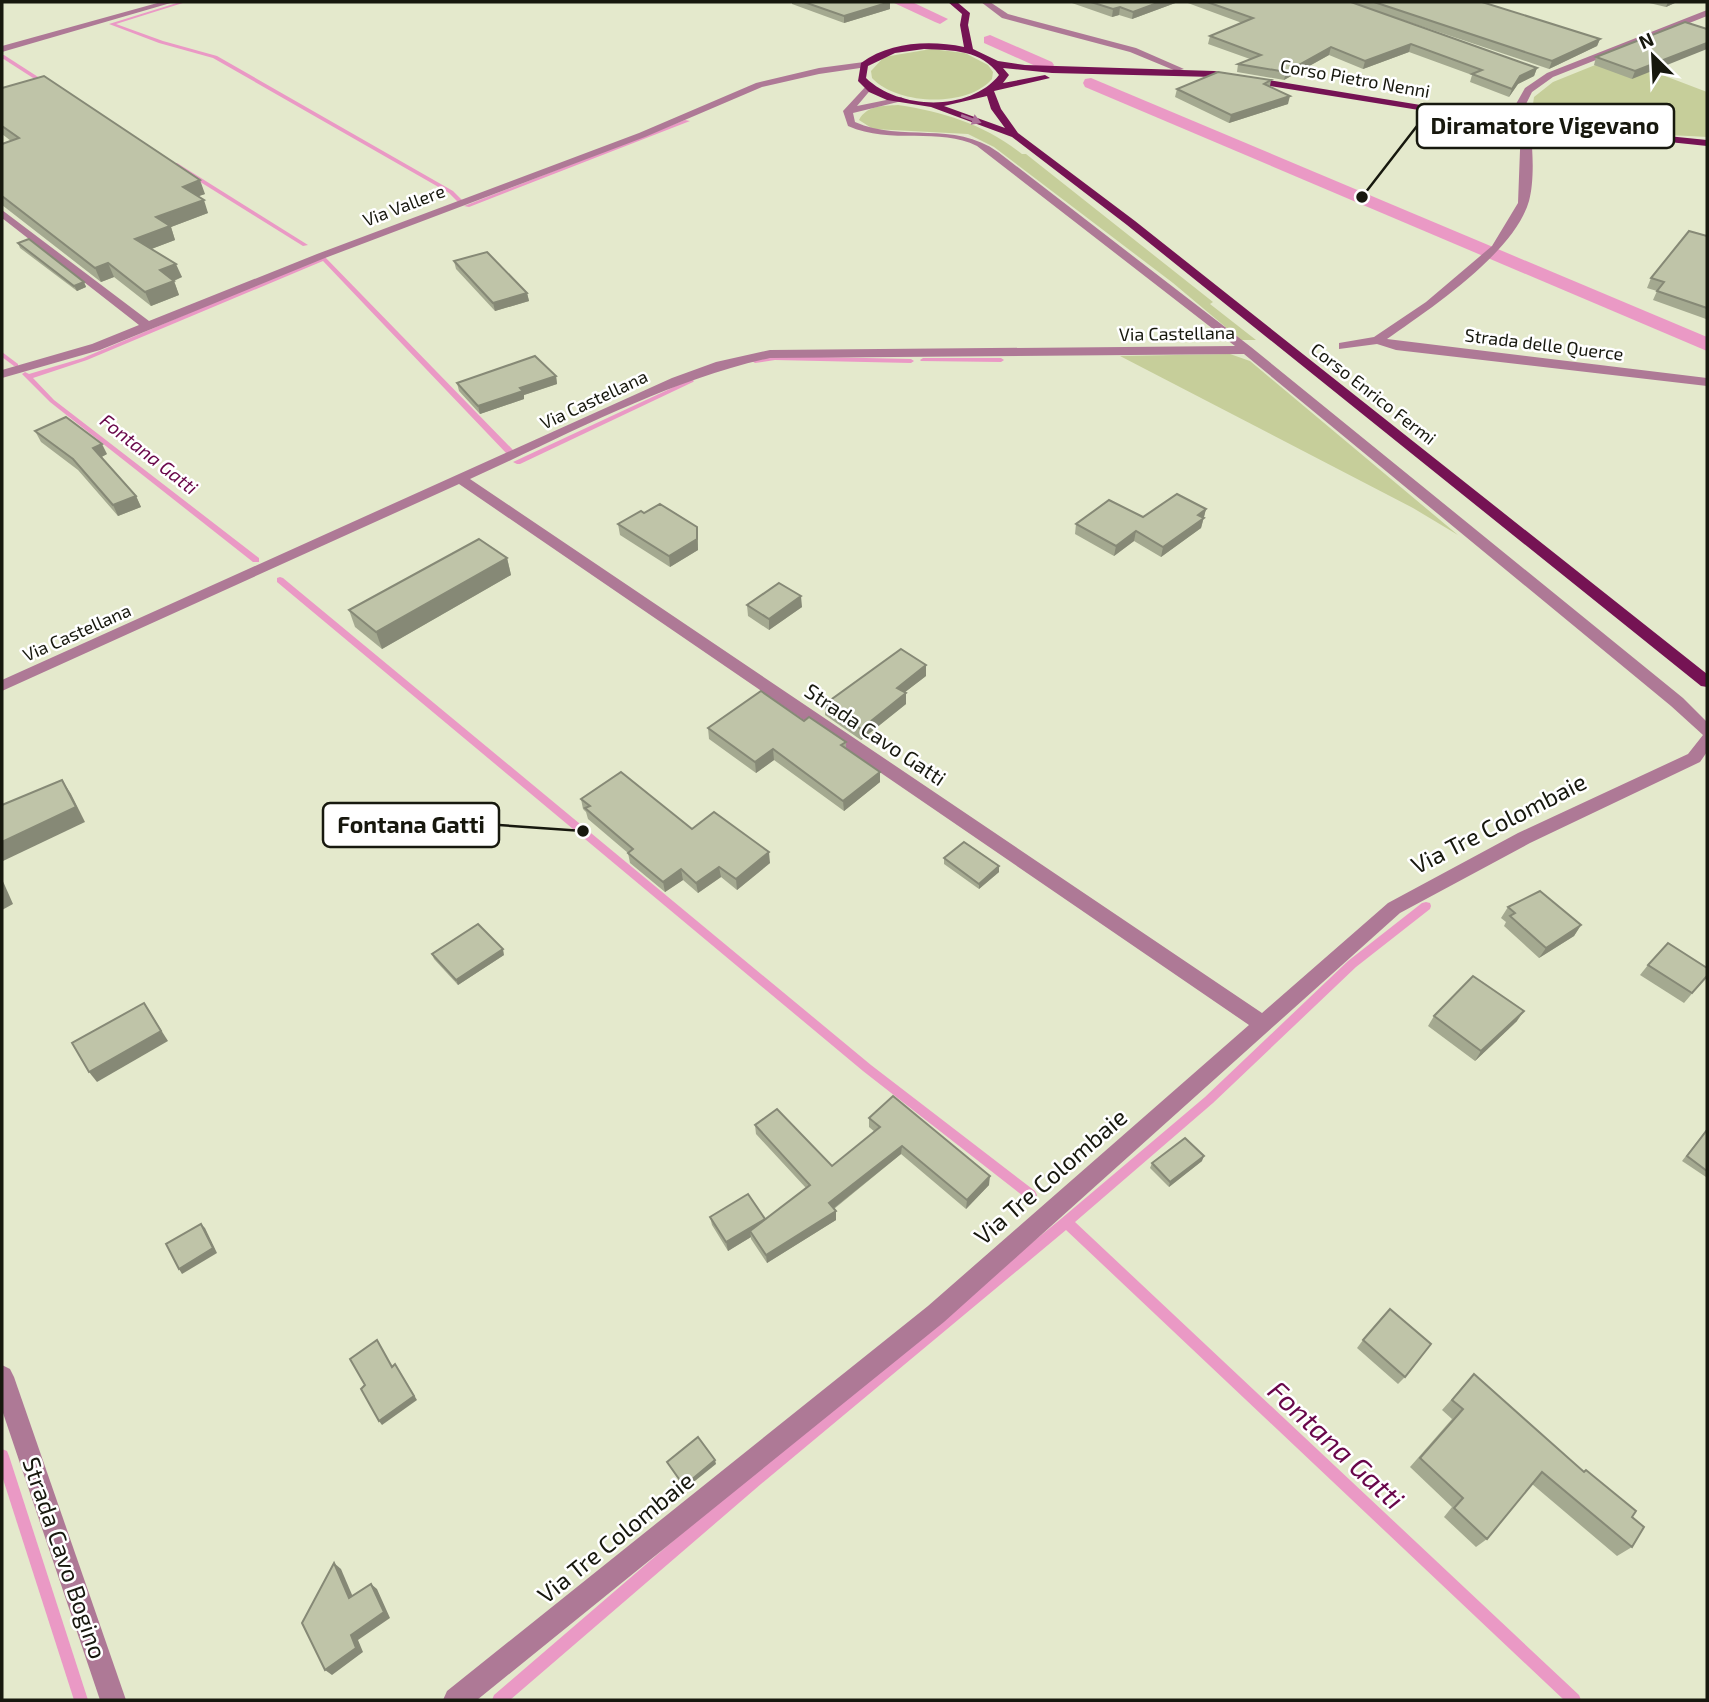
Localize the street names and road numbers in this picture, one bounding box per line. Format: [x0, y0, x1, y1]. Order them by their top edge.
street label: Corso Pietro Nenni [1279, 54, 1432, 102]
street label: Via Vallere [359, 179, 448, 231]
street label: Via Castellana [1119, 321, 1235, 345]
street label: Strada delle Querce [1463, 323, 1625, 365]
street label: Corso Enrico Fermi [1307, 338, 1441, 449]
street label: Via Castellana [536, 365, 651, 434]
street label: Via Castellana [19, 598, 134, 666]
street label: Strada Cavo Gatti [800, 677, 951, 790]
street label: Via Tre Colombaie [1406, 766, 1591, 879]
street label: Via Tre Colombaie [968, 1102, 1132, 1250]
street label: Strada Cavo Bogino [17, 1453, 114, 1662]
street label: Via Tre Colombaie [531, 1465, 699, 1609]

